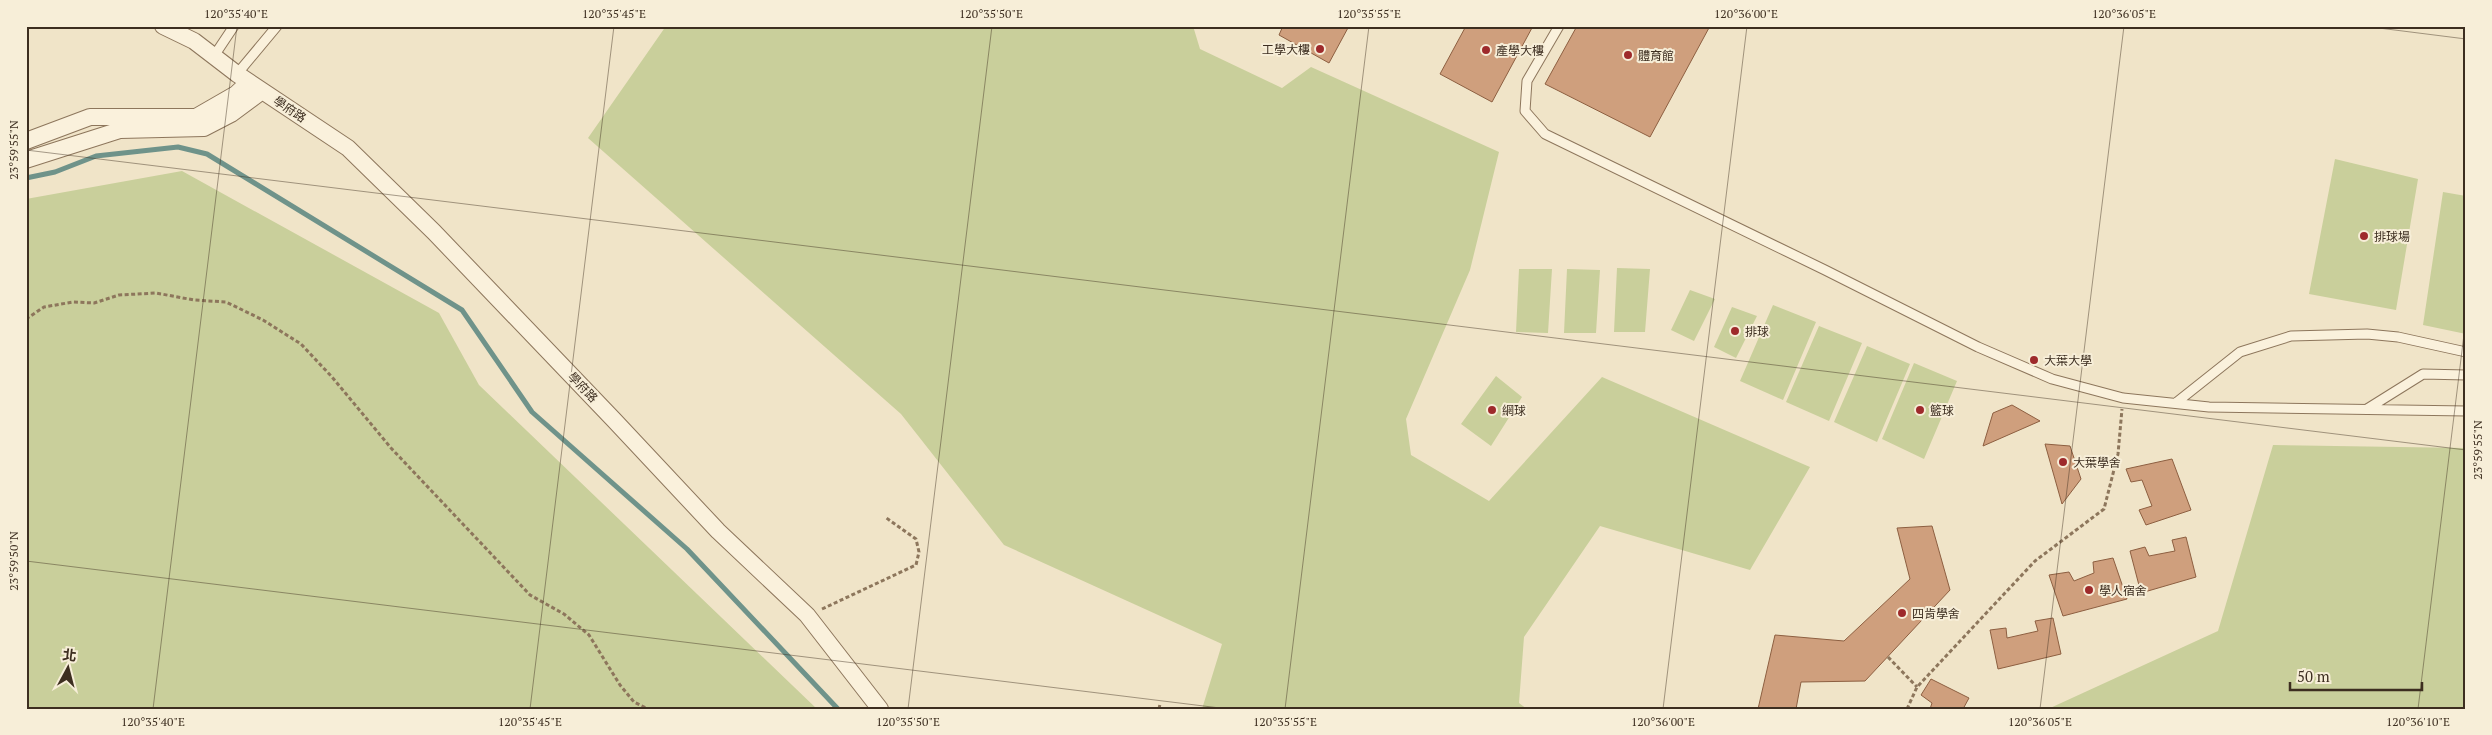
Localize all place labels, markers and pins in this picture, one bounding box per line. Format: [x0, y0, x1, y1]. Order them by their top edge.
place label: 工學大樓 [1262, 42, 1310, 57]
marker: 工學大樓 [1314, 43, 1326, 55]
place label: 產學大樓 [1496, 43, 1544, 58]
marker: 產學大樓 [1480, 44, 1492, 56]
place label: 體育館 [1638, 48, 1674, 63]
marker: 體育館 [1622, 49, 1634, 61]
place label: 排球場 [2374, 229, 2410, 244]
marker: 排球場 [2358, 230, 2370, 242]
place label: 排球 [1745, 324, 1769, 339]
marker: 排球 [1729, 325, 1741, 337]
place label: 大葉大學 [2044, 353, 2092, 368]
marker: 大葉大學 [2028, 354, 2040, 366]
place label: 網球 [1502, 403, 1526, 418]
place label: 籃球 [1930, 403, 1954, 418]
marker: 網球 [1486, 404, 1498, 416]
marker: 籃球 [1914, 404, 1926, 416]
place label: 大葉學舍 [2073, 455, 2121, 470]
marker: 大葉學舍 [2057, 456, 2069, 468]
place label: 學人宿舍 [2099, 583, 2147, 598]
marker: 學人宿舍 [2083, 584, 2095, 596]
place label: 四肯學舍 [1912, 606, 1960, 621]
marker: 四肯學舍 [1896, 607, 1908, 619]

